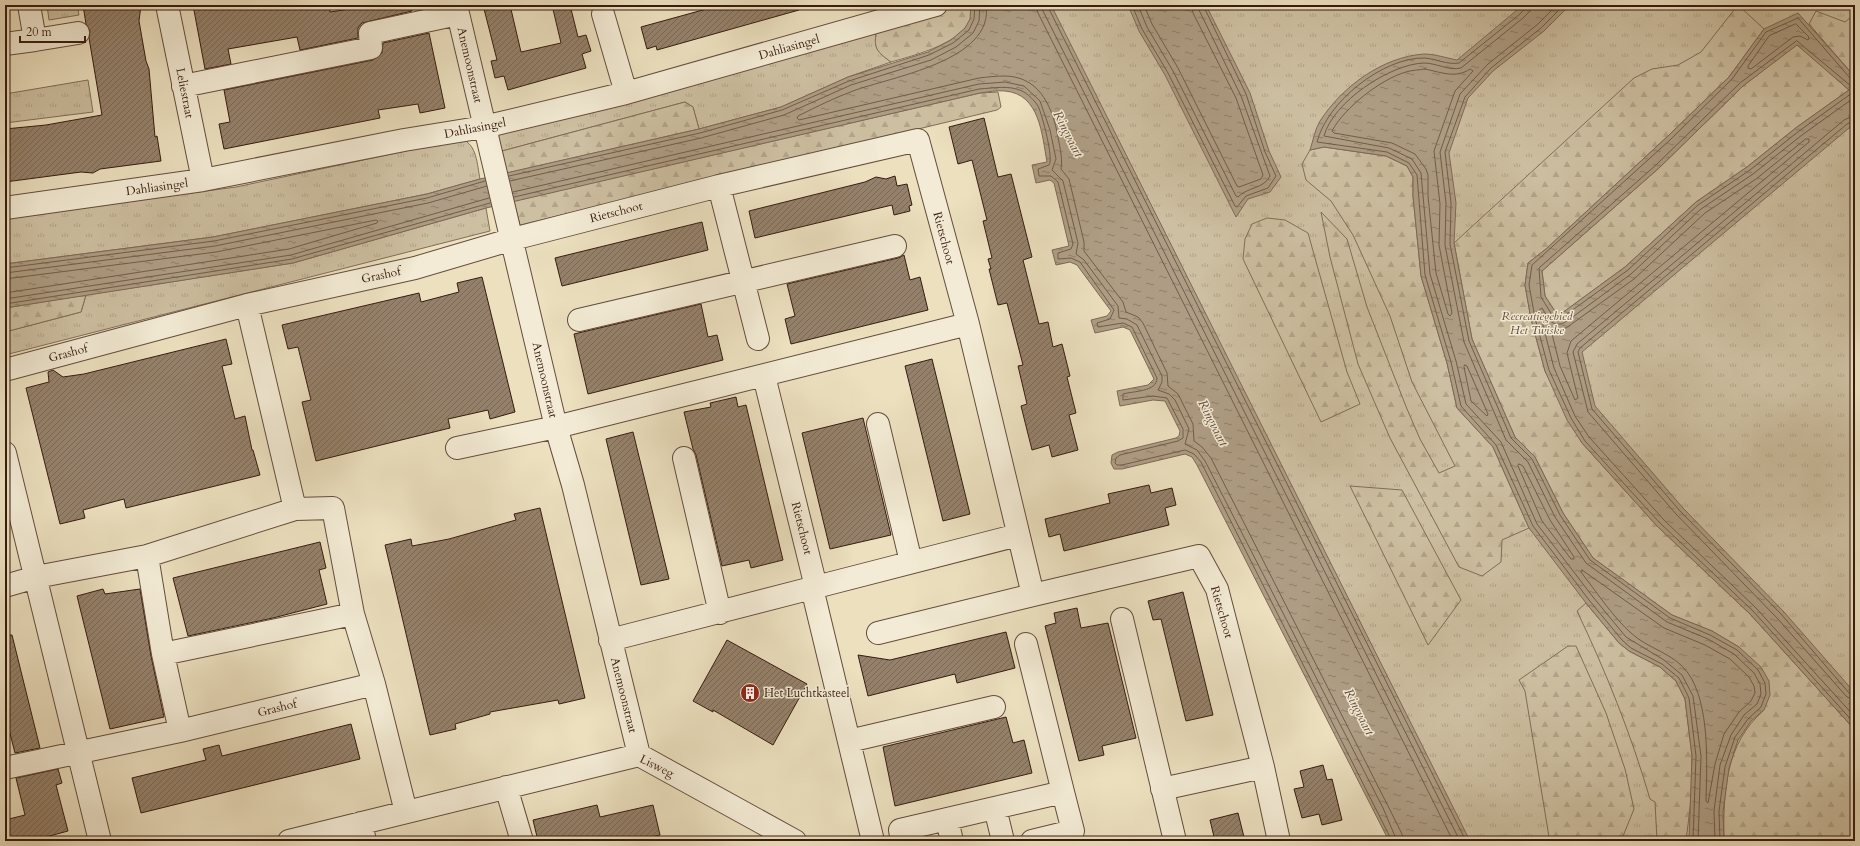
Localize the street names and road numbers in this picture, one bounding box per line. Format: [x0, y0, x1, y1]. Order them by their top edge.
street label: Anemoonstraat [454, 26, 487, 105]
street label: Dahliasingel [757, 31, 821, 63]
street label: Leliestraat [172, 66, 198, 120]
street label: Dahliasingel [443, 114, 507, 142]
street label: Dahliasingel [125, 175, 189, 199]
street label: Rietschoot [588, 198, 644, 226]
street label: Rietschoot [929, 210, 959, 266]
street label: Grashof [360, 263, 404, 287]
street label: Grashof [47, 340, 92, 366]
street label: Anemoonstraat [529, 341, 562, 420]
street label: Rietschoot [788, 500, 816, 556]
street label: Rietschoot [1207, 584, 1237, 640]
street label: Anemoonstraat [607, 656, 641, 735]
street label: Grashof [256, 695, 301, 721]
street label: Lisweg [637, 751, 677, 781]

